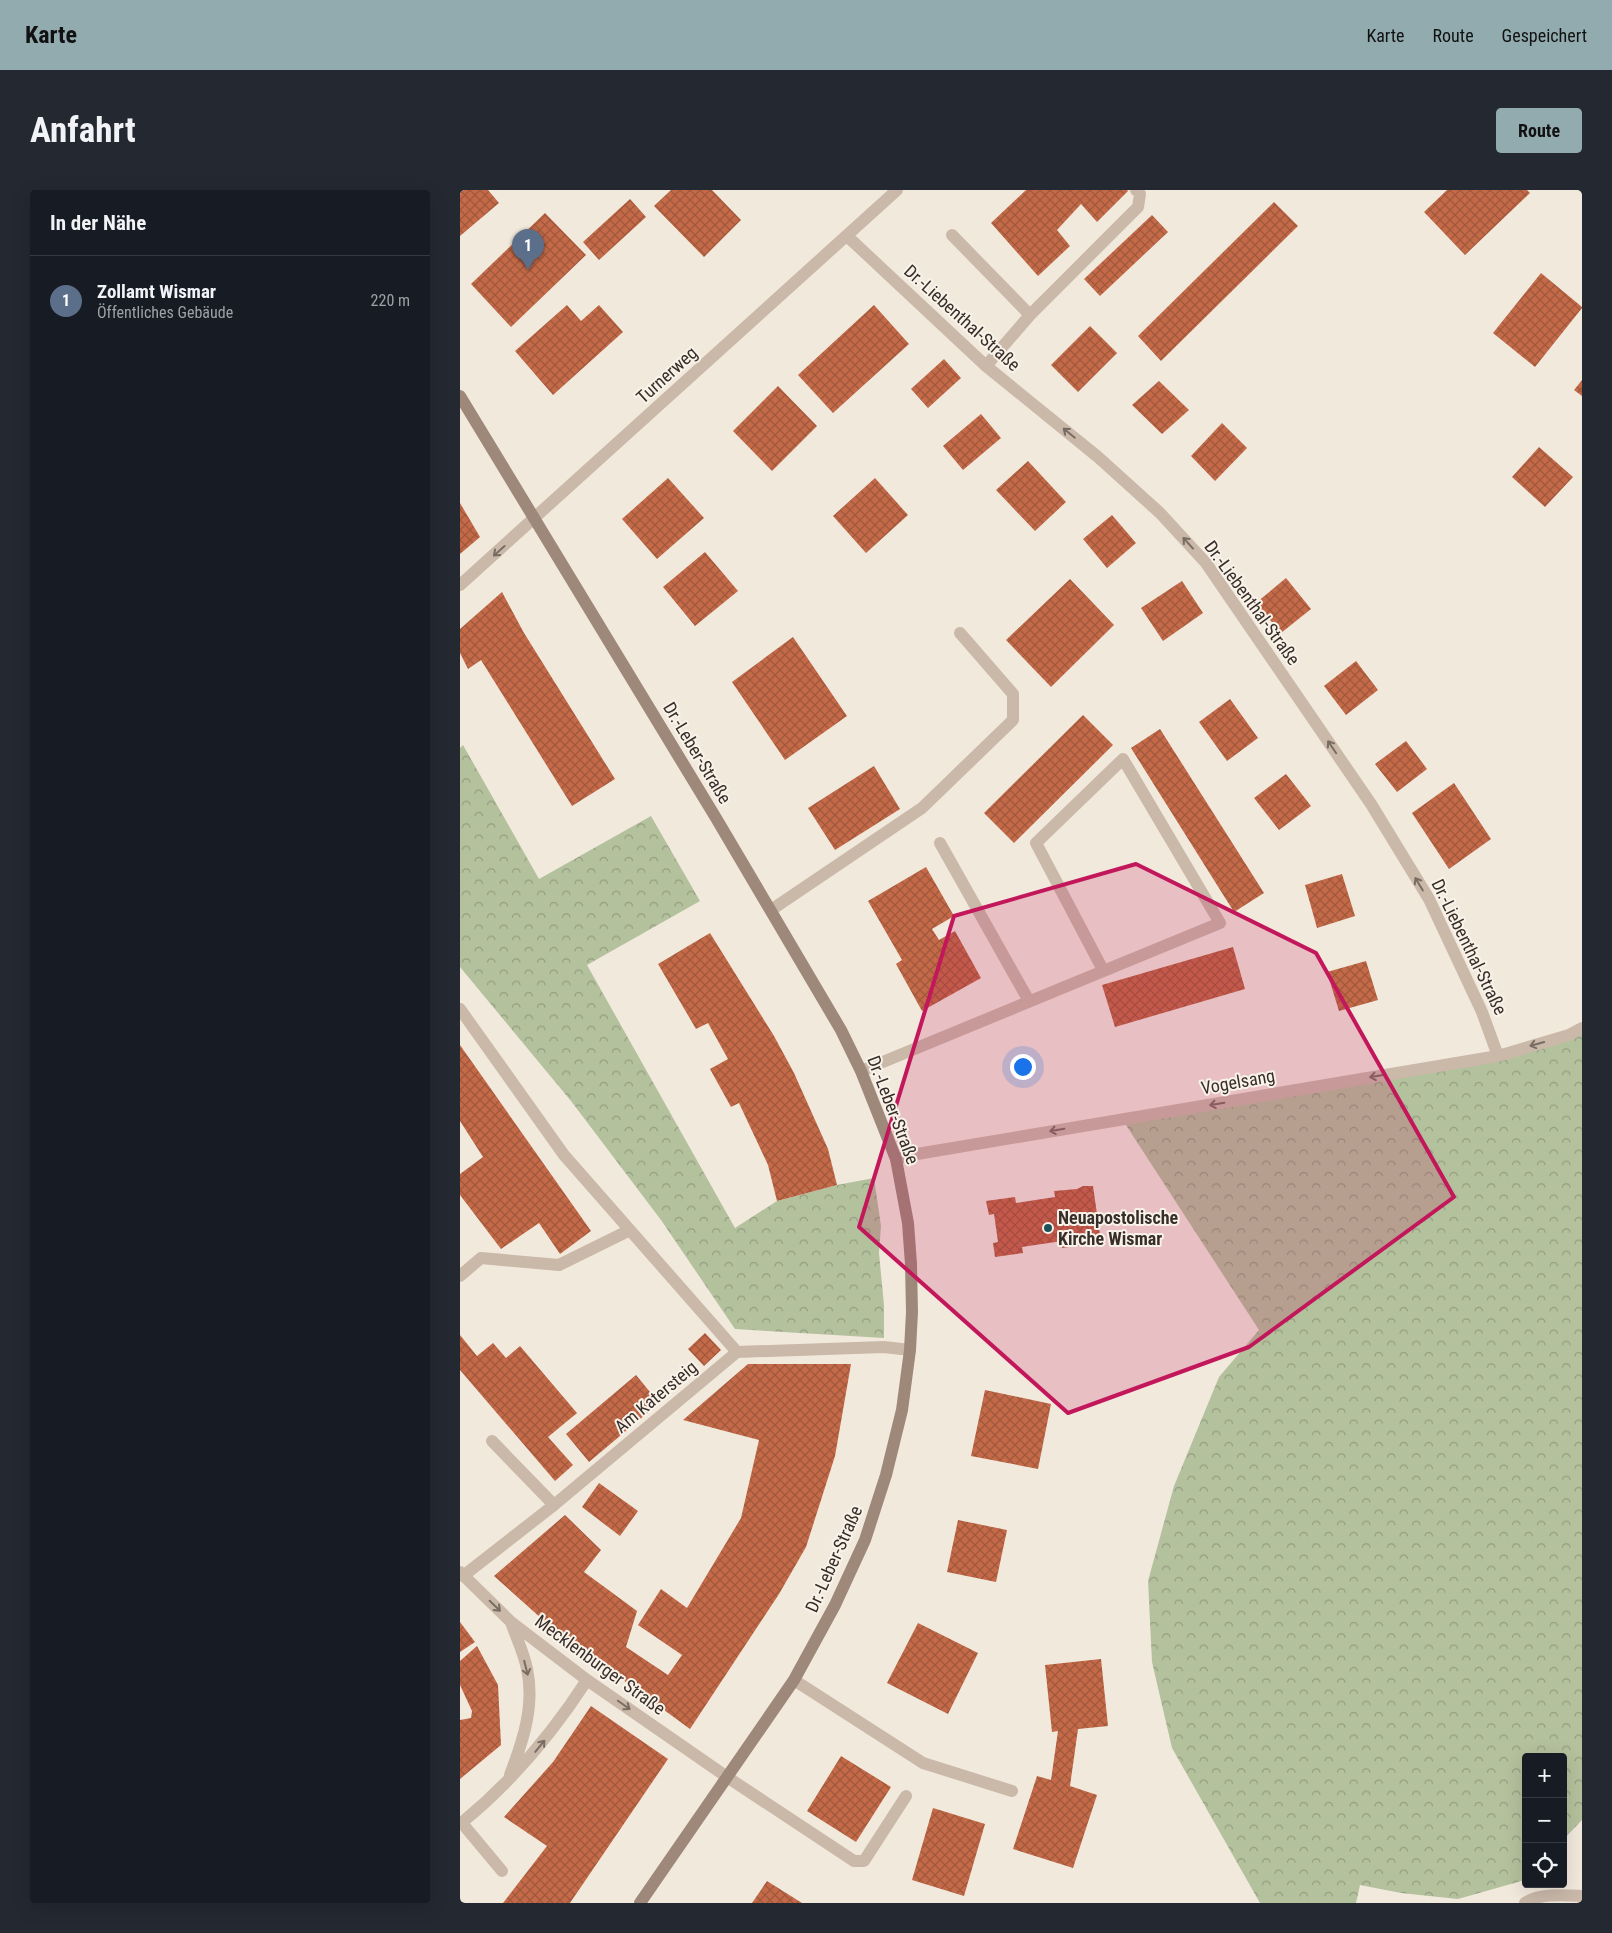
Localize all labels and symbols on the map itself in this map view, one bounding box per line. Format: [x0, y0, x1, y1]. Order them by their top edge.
pin: 1 [512, 229, 544, 270]
street label: Dr.-Liebenthal-Straße [900, 260, 1025, 375]
street label: Turnerweg [632, 342, 701, 407]
one-way arrow [1063, 428, 1076, 439]
street label: Dr.-Liebenthal-Straße [1200, 536, 1305, 669]
one-way arrow [1182, 537, 1194, 550]
one-way arrow [493, 545, 506, 556]
street label: Dr.-Leber-Straße [659, 698, 736, 807]
one-way arrow [1327, 741, 1337, 755]
street label: Dr.-Liebenthal-Straße [1427, 875, 1511, 1018]
one-way arrow [1414, 878, 1424, 892]
one-way arrow [1529, 1040, 1545, 1050]
street label: Dr.-Leber-Straße [863, 1053, 924, 1167]
your location [1010, 1054, 1036, 1080]
street label: Vogelsang [1199, 1065, 1276, 1098]
one-way arrow [1370, 1072, 1386, 1082]
one-way arrow [1210, 1099, 1226, 1109]
one-way arrow [1049, 1126, 1065, 1136]
place label: Neuapostolische Kirche Wismar [1058, 1207, 1179, 1249]
marker: Neuapostolische Kirche Wismar [1042, 1222, 1054, 1234]
street label: Am Katersteig [610, 1356, 701, 1437]
street label: Dr.-Leber-Straße [801, 1502, 866, 1615]
one-way arrow [488, 1600, 500, 1612]
street label: Mecklenburger Straße [531, 1610, 669, 1719]
one-way arrow [522, 1660, 531, 1676]
one-way arrow [617, 1700, 631, 1710]
one-way arrow [535, 1739, 546, 1752]

